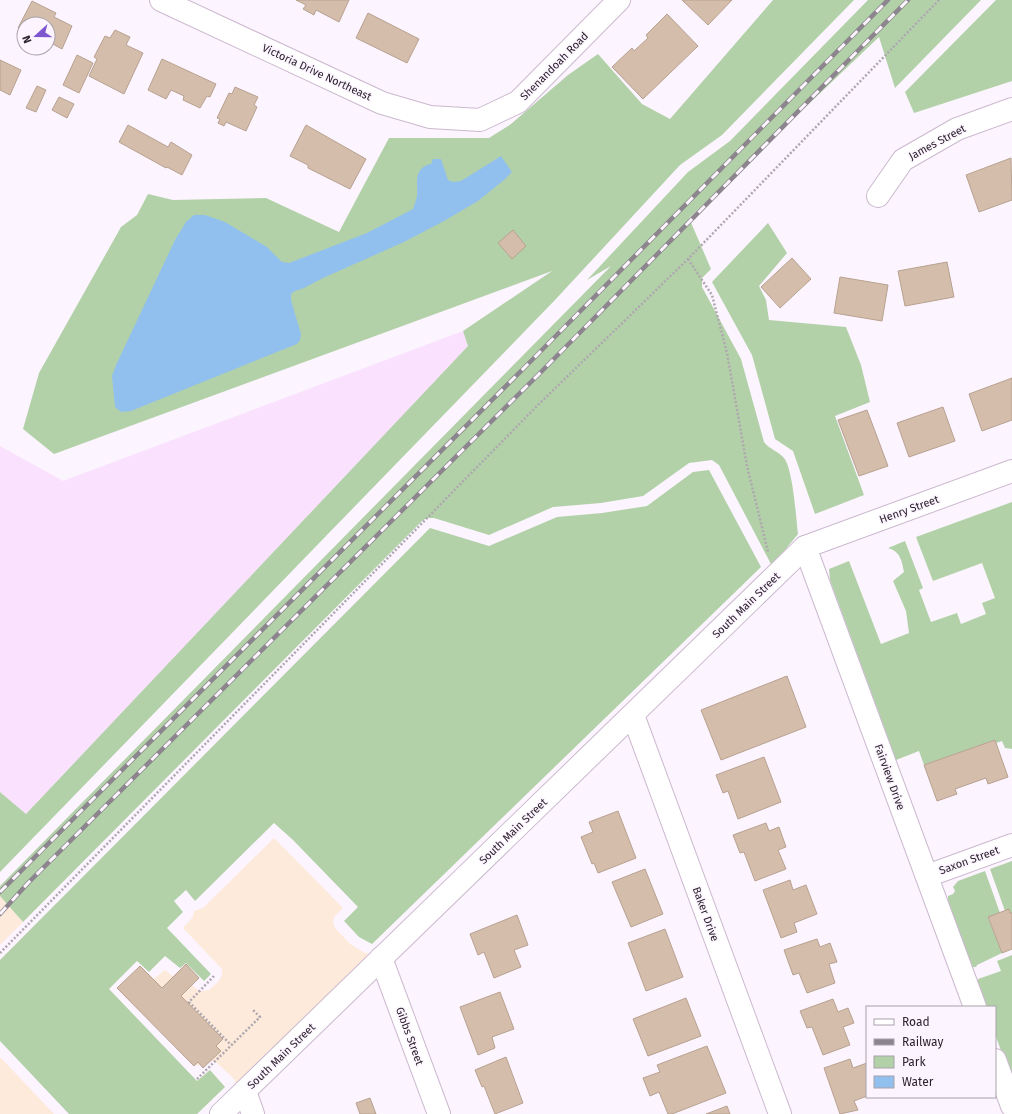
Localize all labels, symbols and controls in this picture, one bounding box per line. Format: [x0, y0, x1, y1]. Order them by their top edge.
north arrow [16, 16, 56, 56]
street label: Shenandoah Road [518, 30, 591, 103]
text: N [20, 34, 35, 45]
street label: Victoria Drive Northeast [260, 41, 374, 104]
street label: James Street [907, 122, 968, 163]
street label: Henry Street [878, 493, 941, 526]
street label: South Main Street [710, 570, 783, 641]
street label: Fairview Drive [872, 742, 907, 812]
street label: South Main Street [477, 796, 550, 867]
street label: Saxon Street [937, 844, 1001, 877]
street label: Baker Drive [690, 885, 721, 943]
street label: Gibbs Street [393, 1005, 426, 1067]
legend [866, 1006, 996, 1098]
text: Road [902, 1015, 930, 1029]
street label: South Main Street [245, 1021, 318, 1092]
text: Railway [902, 1035, 943, 1049]
text: Park [902, 1055, 926, 1069]
text: Water [902, 1075, 934, 1089]

